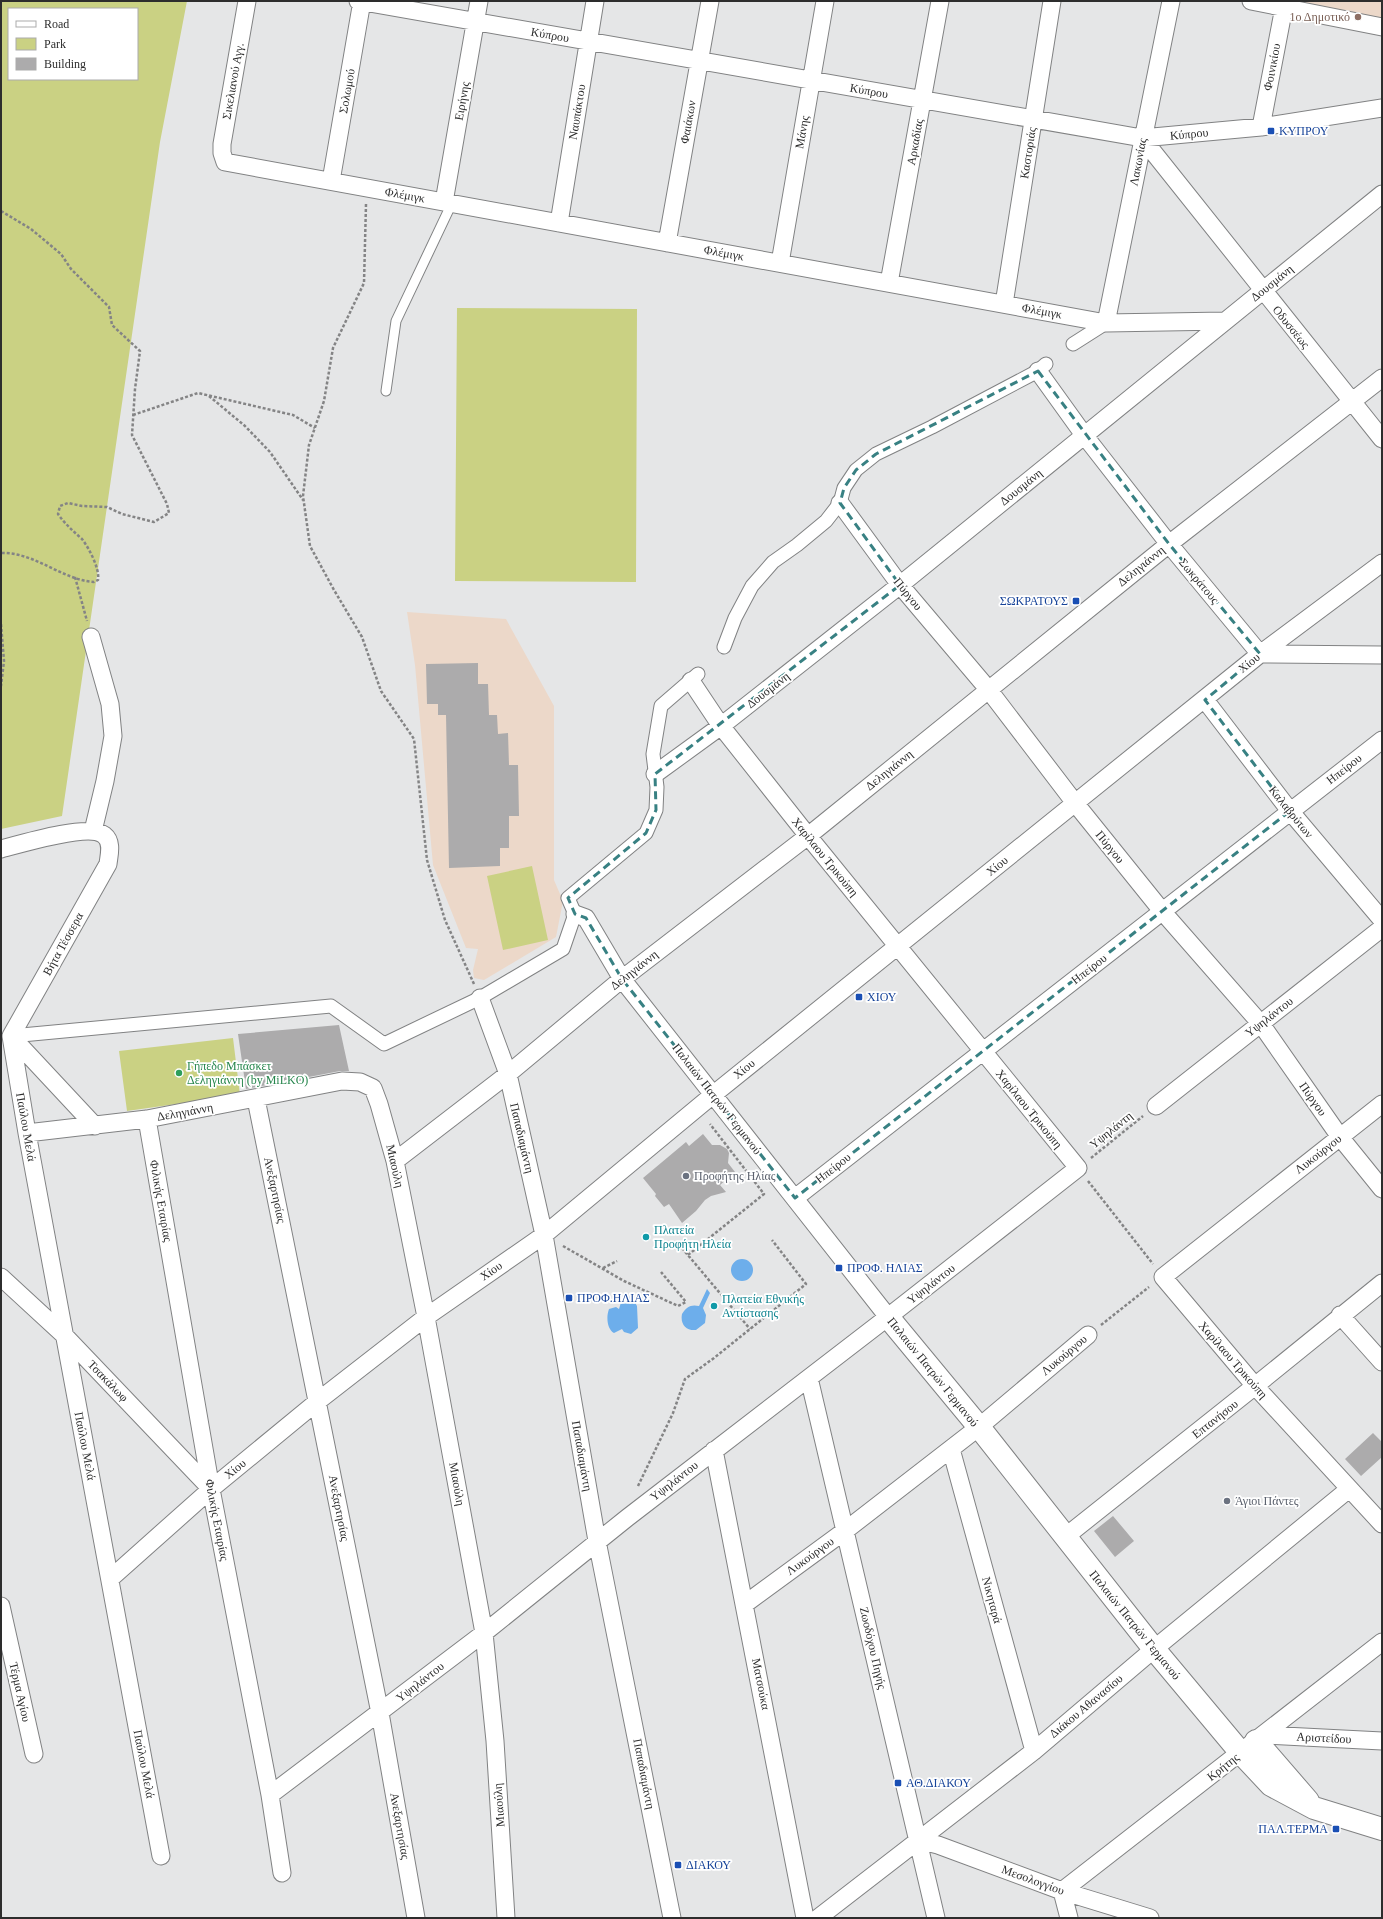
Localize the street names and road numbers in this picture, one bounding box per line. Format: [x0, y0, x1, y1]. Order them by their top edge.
street label: Κύπρου [530, 25, 570, 45]
street label: Σικελιανού Αγγ. [219, 42, 247, 120]
street label: Φοινικίου [1261, 42, 1283, 92]
street label: Σολωμού [336, 68, 358, 114]
street label: Ειρήνης [452, 80, 472, 122]
street label: Κύπρου [849, 81, 889, 101]
street label: Ναυπάκτου [566, 83, 588, 141]
street label: Φαιάκων [677, 99, 699, 145]
street label: Μάνης [792, 114, 812, 150]
street label: Αρκαδίας [904, 117, 926, 166]
street label: Κύπρου [1169, 125, 1209, 143]
street label: Καστοριάς [1017, 126, 1039, 180]
street label: Λακωνίας [1126, 137, 1150, 187]
street label: Φλέμιγκ [384, 185, 426, 205]
street label: Φλέμιγκ [703, 243, 745, 263]
street label: Δουσμάνη [1248, 262, 1296, 304]
street label: Φλέμιγκ [1021, 301, 1063, 321]
street label: Οδυσσέως [1270, 303, 1313, 351]
street label: Δουσμάνη [997, 466, 1045, 508]
street label: Δεληγιάννη [1115, 543, 1167, 589]
street label: Σωκράτους [1176, 556, 1222, 607]
street label: Πύργου [891, 575, 925, 613]
street label: Χίου [1235, 650, 1263, 676]
street label: Δουσμάνη [744, 669, 792, 711]
street label: Δεληγιάννη [863, 747, 915, 793]
street label: Ηπείρου [1324, 751, 1364, 787]
street label: Καλαβρύτων [1266, 783, 1317, 841]
street label: Χαρίλαου Τρικούπη [789, 815, 861, 899]
street label: Πύργου [1093, 828, 1127, 866]
street label: Χίου [983, 853, 1011, 879]
street label: Βήτα Τέσσερα [40, 909, 86, 978]
street label: Δεληγιάννη [607, 947, 661, 993]
street label: Ηπείρου [1069, 951, 1109, 987]
street label: Υψηλάντου [1242, 994, 1296, 1040]
street label: Παλαιών Πατρών Γερμανού [669, 1041, 765, 1157]
street label: Χίου [730, 1056, 758, 1082]
street label: Χαρίλαου Τρικούπη [993, 1067, 1065, 1151]
street label: Πύργου [1296, 1079, 1330, 1119]
street label: Παύλου Μελά [13, 1092, 39, 1163]
street label: Δεληγιάννη [156, 1100, 214, 1124]
street label: Παπαδιαμάντη [507, 1101, 537, 1175]
street label: Υψηλάντη [1087, 1108, 1135, 1152]
street label: Λυκούργου [1292, 1131, 1344, 1177]
street label: Μιαούλη [383, 1143, 407, 1189]
street label: Ηπείρου [813, 1150, 853, 1186]
street label: Ανεξαρτησίας [261, 1156, 289, 1225]
street label: Φιλικής Εταιρίας [147, 1159, 175, 1243]
street label: Χίου [477, 1258, 505, 1284]
street label: Υψηλάντου [904, 1261, 958, 1307]
street label: Παλαιών Πατρών Γερμανού [885, 1314, 982, 1430]
street label: Χαρίλαου Τρικούπη [1196, 1319, 1270, 1401]
street label: Λυκούργου [1038, 1332, 1090, 1378]
street label: Τσακάλωφ [85, 1357, 131, 1405]
street label: Επτανήσου [1189, 1397, 1241, 1441]
street label: Παύλου Μελά [72, 1411, 99, 1482]
street label: Παπαδιαμάντη [569, 1419, 595, 1493]
street label: Χίου [221, 1456, 249, 1482]
street label: Υψηλάντου [647, 1458, 701, 1504]
street label: Μιαούλη [446, 1461, 468, 1507]
street label: Ανεξαρτησίας [326, 1474, 352, 1543]
street label: Φιλικής Εταιρίας [202, 1478, 232, 1562]
street label: Λυκούργου [783, 1534, 837, 1578]
street label: Παλαιών Πατρών Γερμανού [1087, 1567, 1184, 1683]
street label: Νικηταρά [979, 1575, 1005, 1625]
street label: Ζωοδόχου Πηγής [857, 1605, 889, 1691]
street label: Ματσούκα [749, 1657, 773, 1712]
street label: Υψηλάντου [393, 1659, 447, 1705]
street label: Τέρμα Αγίου [6, 1661, 34, 1723]
street label: Διάκου Αθανασίου [1047, 1671, 1126, 1741]
street label: Παύλου Μελά [131, 1729, 158, 1800]
street label: Αριστείδου [1296, 1730, 1352, 1746]
street label: Παπαδιαμάντη [630, 1737, 658, 1811]
street label: Κρήτης [1204, 1750, 1242, 1784]
street label: Μιαούλη [490, 1783, 508, 1827]
street label: Ανεξαρτησίας [387, 1792, 413, 1861]
street label: Μεσολογγίου [1000, 1862, 1066, 1898]

